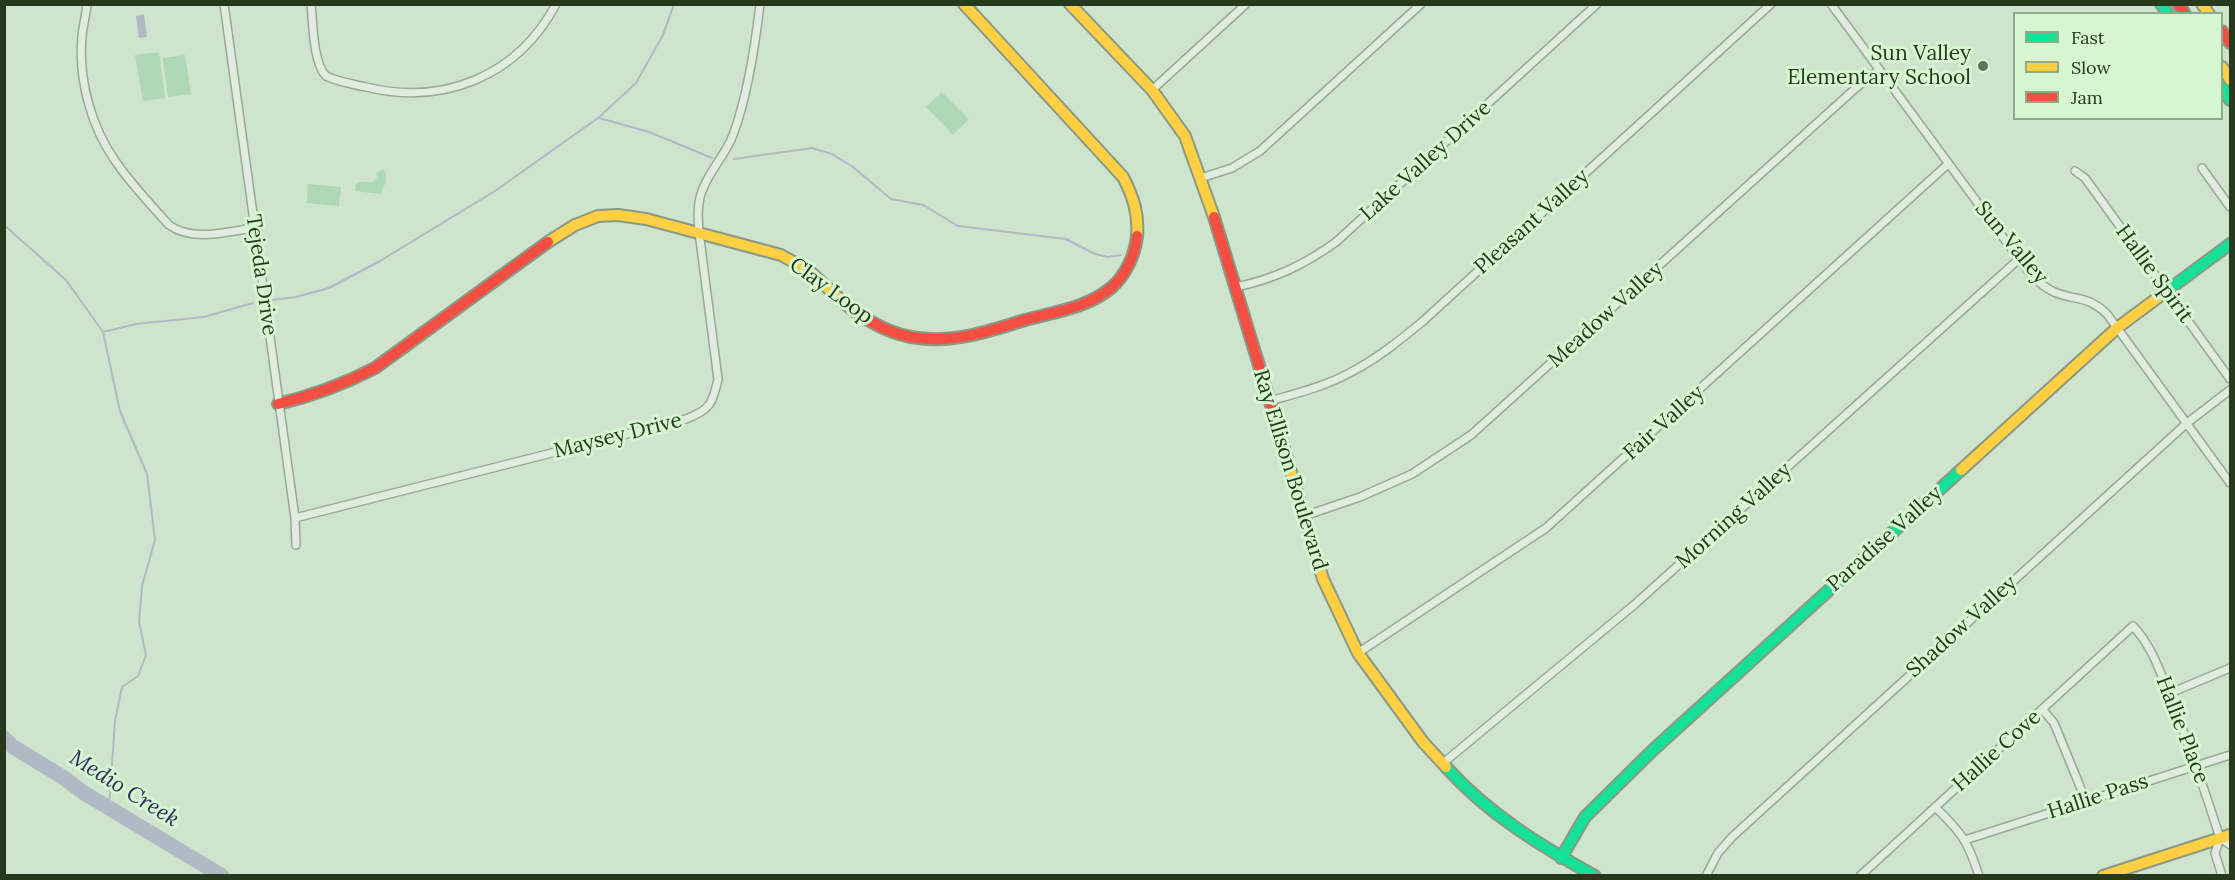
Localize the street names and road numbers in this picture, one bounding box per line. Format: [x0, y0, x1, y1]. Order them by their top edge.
street label: Lake Valley Drive [1355, 96, 1497, 226]
street label: Pleasant Valley [1470, 164, 1594, 280]
street label: Sun Valley [1969, 196, 2053, 290]
street label: Tejeda Drive [240, 213, 282, 337]
street label: Hallie Spirit [2110, 220, 2198, 328]
street label: Clay Loop [784, 252, 878, 330]
street label: Meadow Valley [1543, 257, 1669, 373]
street label: Ray Ellison Boulevard [1247, 367, 1333, 573]
street label: Fair Valley [1618, 380, 1710, 466]
street label: Maysey Drive [551, 408, 685, 464]
street label: Morning Valley [1671, 457, 1797, 575]
street label: Paradise Valley [1822, 481, 1948, 597]
street label: Shadow Valley [1901, 571, 2023, 683]
street label: Hallie Place [2150, 673, 2214, 787]
street label: Hallie Cove [1948, 705, 2046, 797]
street label: Hallie Pass [2045, 769, 2151, 825]

